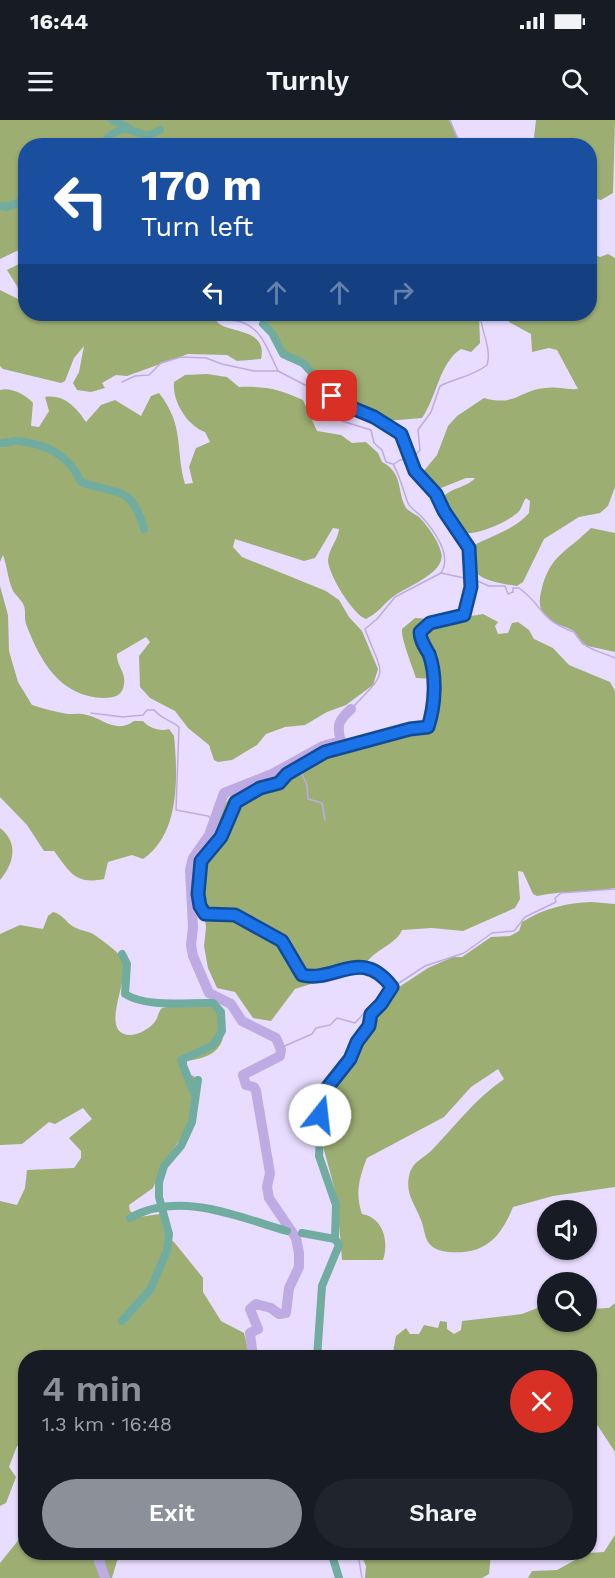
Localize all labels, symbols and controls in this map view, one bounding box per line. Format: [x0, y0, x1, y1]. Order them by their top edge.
text: 16:44 [30, 9, 88, 34]
icon: menu [24, 65, 57, 98]
text: Turnly [266, 65, 349, 97]
icon: search [558, 65, 591, 98]
text: 170 m [141, 161, 262, 210]
icon: left [42, 162, 120, 240]
text: Turn left [141, 211, 253, 243]
icon: left [197, 276, 230, 309]
icon: ahead [260, 276, 293, 309]
icon: ahead [323, 276, 356, 309]
icon: right [386, 276, 419, 309]
pin [306, 370, 357, 421]
icon: arrive [315, 379, 348, 412]
position arrow [288, 1083, 352, 1147]
map controls [537, 1200, 597, 1332]
button: sound [537, 1200, 597, 1260]
button: search [537, 1272, 597, 1332]
text: 4 min [42, 1368, 142, 1410]
button: close [510, 1370, 573, 1433]
text: 1.3 km · 16:48 [42, 1412, 172, 1436]
button: Exit [42, 1479, 302, 1548]
button: Share [314, 1479, 573, 1548]

